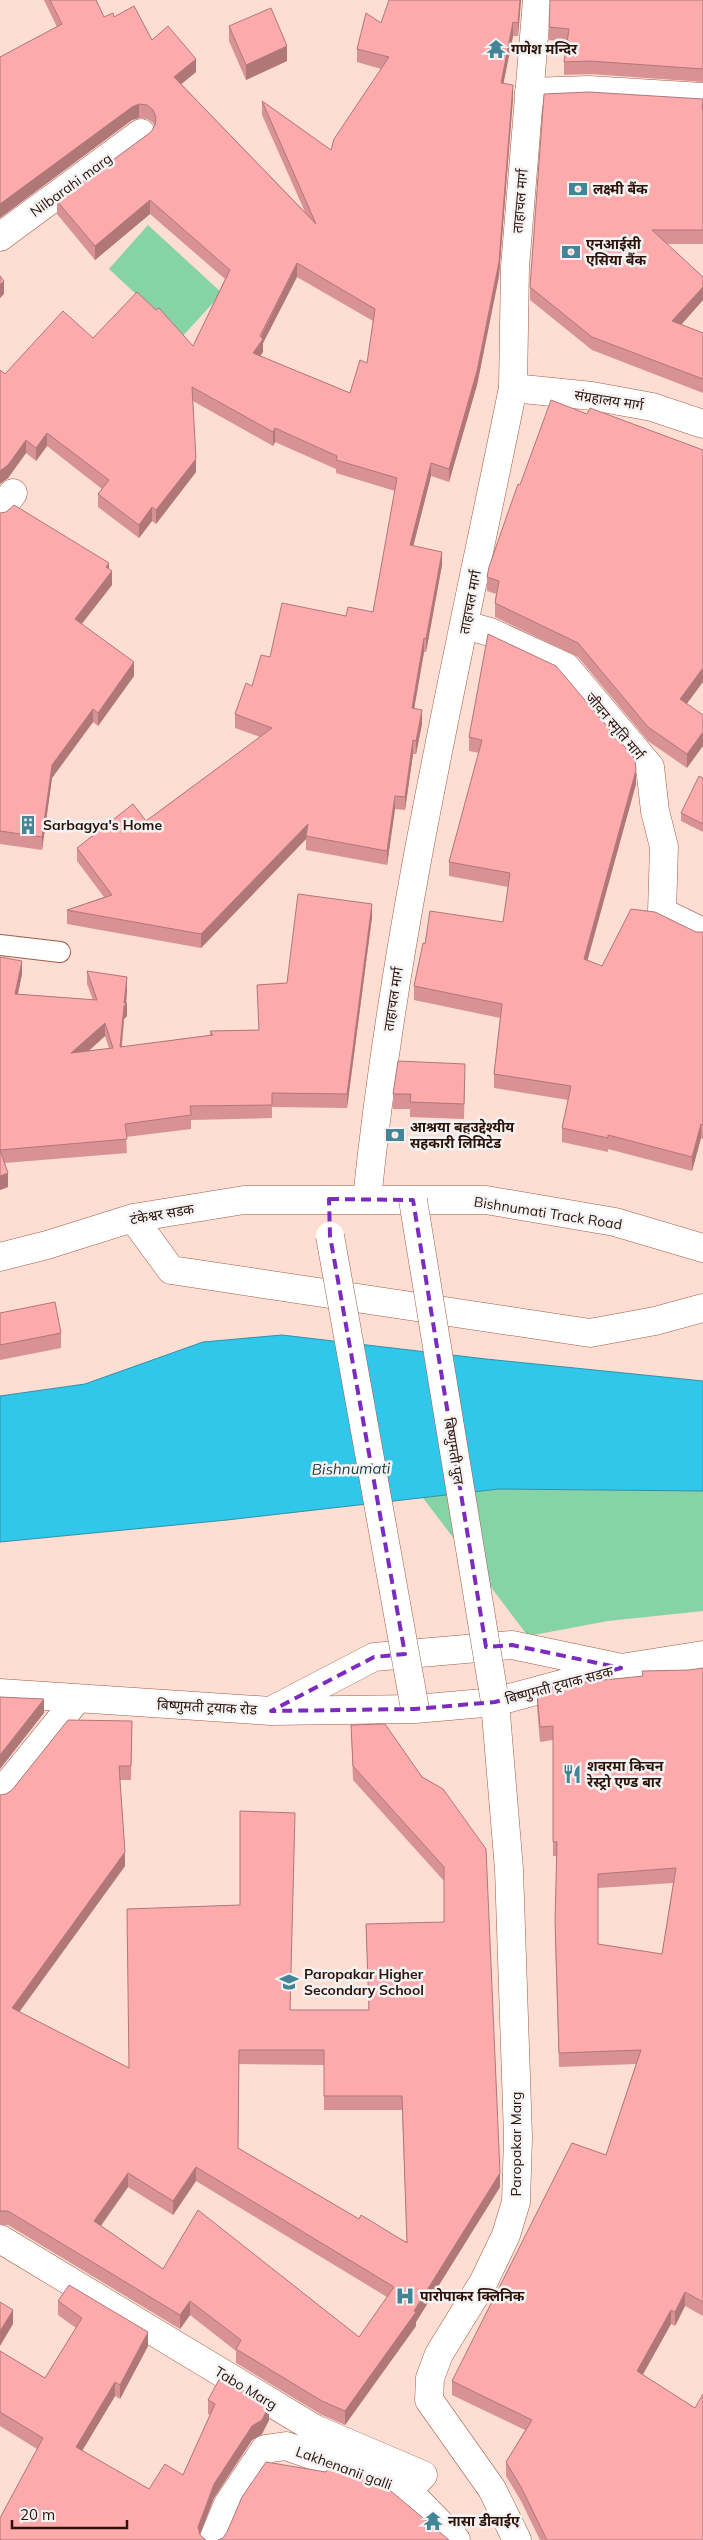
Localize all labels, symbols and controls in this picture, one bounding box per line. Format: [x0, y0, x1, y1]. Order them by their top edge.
temple icon: गणेश मन्दिर [485, 38, 507, 60]
place label: गणेश मन्दिर [511, 40, 578, 58]
street label: Nilbarahi marg [27, 149, 115, 221]
street label: ताहाचल मार्ग [508, 167, 532, 234]
bank icon: लक्ष्मी बैंक [567, 178, 589, 200]
place label: लक्ष्मी बैंक [593, 180, 648, 198]
place label: एनआईसी एसिया बैंक [586, 235, 646, 269]
bank icon: एनआईसी एसिया बैंक [560, 241, 582, 263]
street label: संग्रहालय मार्ग [573, 386, 646, 415]
street label: ताहाचल मार्ग [455, 567, 485, 635]
street label: जीवन स्मृति मार्ग [581, 689, 649, 765]
building icon: Sarbagya's Home [17, 814, 39, 836]
place label: Sarbagya's Home [43, 816, 162, 834]
street label: ताहाचल मार्ग [379, 965, 407, 1032]
place label: आश्रया बहुउद्देश्यीय सहकारी लिमिटेड [410, 1118, 515, 1152]
bank icon: आश्रया बहुउद्देश्यीय सहकारी लिमिटेड [384, 1124, 406, 1146]
street label: Bishnumati Track Road [473, 1192, 623, 1234]
street label: टंकेश्वर सडक [129, 1199, 196, 1228]
street label: बिष्णुमती पुल [439, 1416, 468, 1486]
water label: Bishnumati [312, 1458, 391, 1479]
street label: बिष्णुमती ट्रयाक सडक [503, 1662, 615, 1709]
street label: बिष्णुमती ट्रयाक रोड [157, 1695, 258, 1720]
place label: शवरमा किचन रेस्ट्रो एण्ड बार [586, 1757, 664, 1791]
restaurant icon: शवरमा किचन रेस्ट्रो एण्ड बार [561, 1763, 583, 1785]
place label: Paropakar Higher Secondary School [304, 1965, 424, 1999]
school or university icon: Paropakar Higher Secondary School [278, 1971, 300, 1993]
street label: Paropakar Marg [507, 2091, 525, 2197]
hospital icon: पारोपाकर क्लिनिक [394, 2285, 416, 2307]
place label: पारोपाकर क्लिनिक [420, 2287, 525, 2305]
street label: Tabo Marg [211, 2362, 281, 2414]
street label: Lakhenanii galli [293, 2442, 395, 2494]
scale bar [12, 2498, 128, 2530]
text: 20 m [20, 2505, 55, 2524]
temple icon: नासा डीवाईए [422, 2510, 444, 2532]
place label: नासा डीवाईए [448, 2512, 520, 2530]

